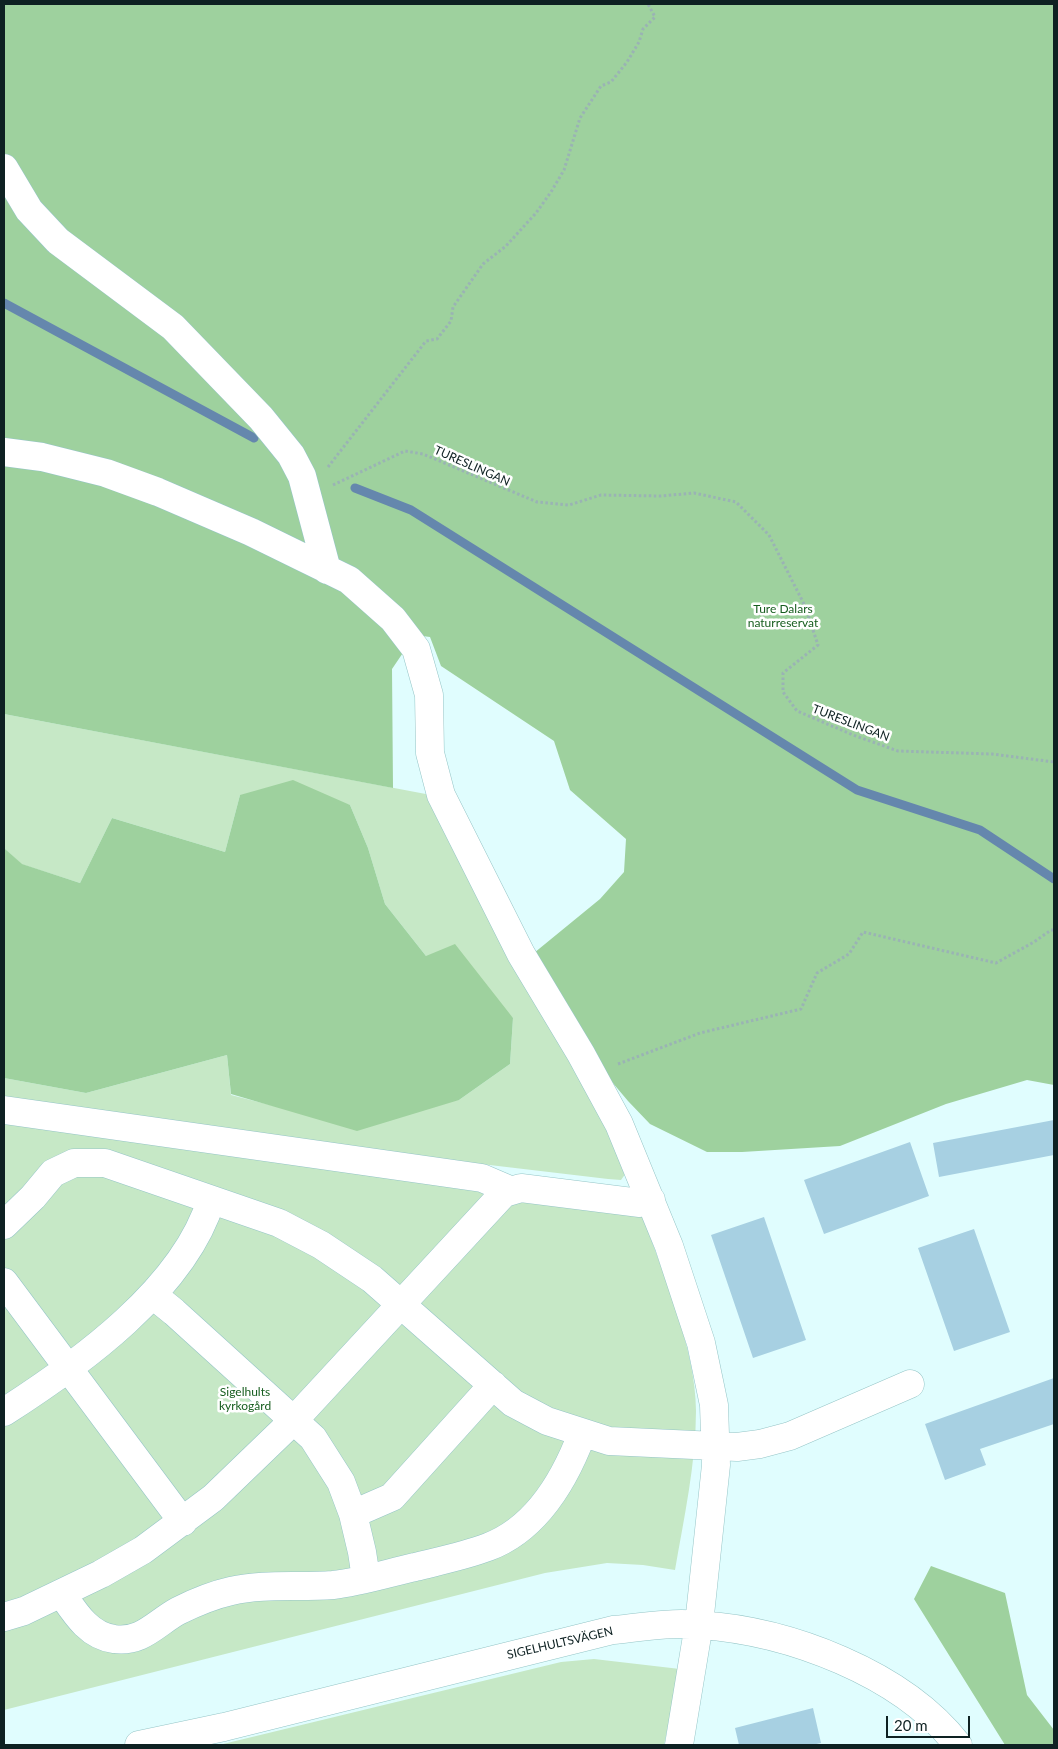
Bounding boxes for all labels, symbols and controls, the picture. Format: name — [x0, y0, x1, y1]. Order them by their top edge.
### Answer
street label: TURESLINGAN — [432, 443, 512, 489]
park label: Ture Dalars naturreservat — [748, 602, 818, 630]
street label: TURESLINGAN — [810, 702, 892, 744]
park label: Sigelhults kyrkogård — [219, 1385, 271, 1413]
street label: SIGELHULTSVÄGEN — [506, 1624, 614, 1662]
scale bar — [888, 1706, 972, 1738]
text: 20 m — [894, 1716, 928, 1734]

